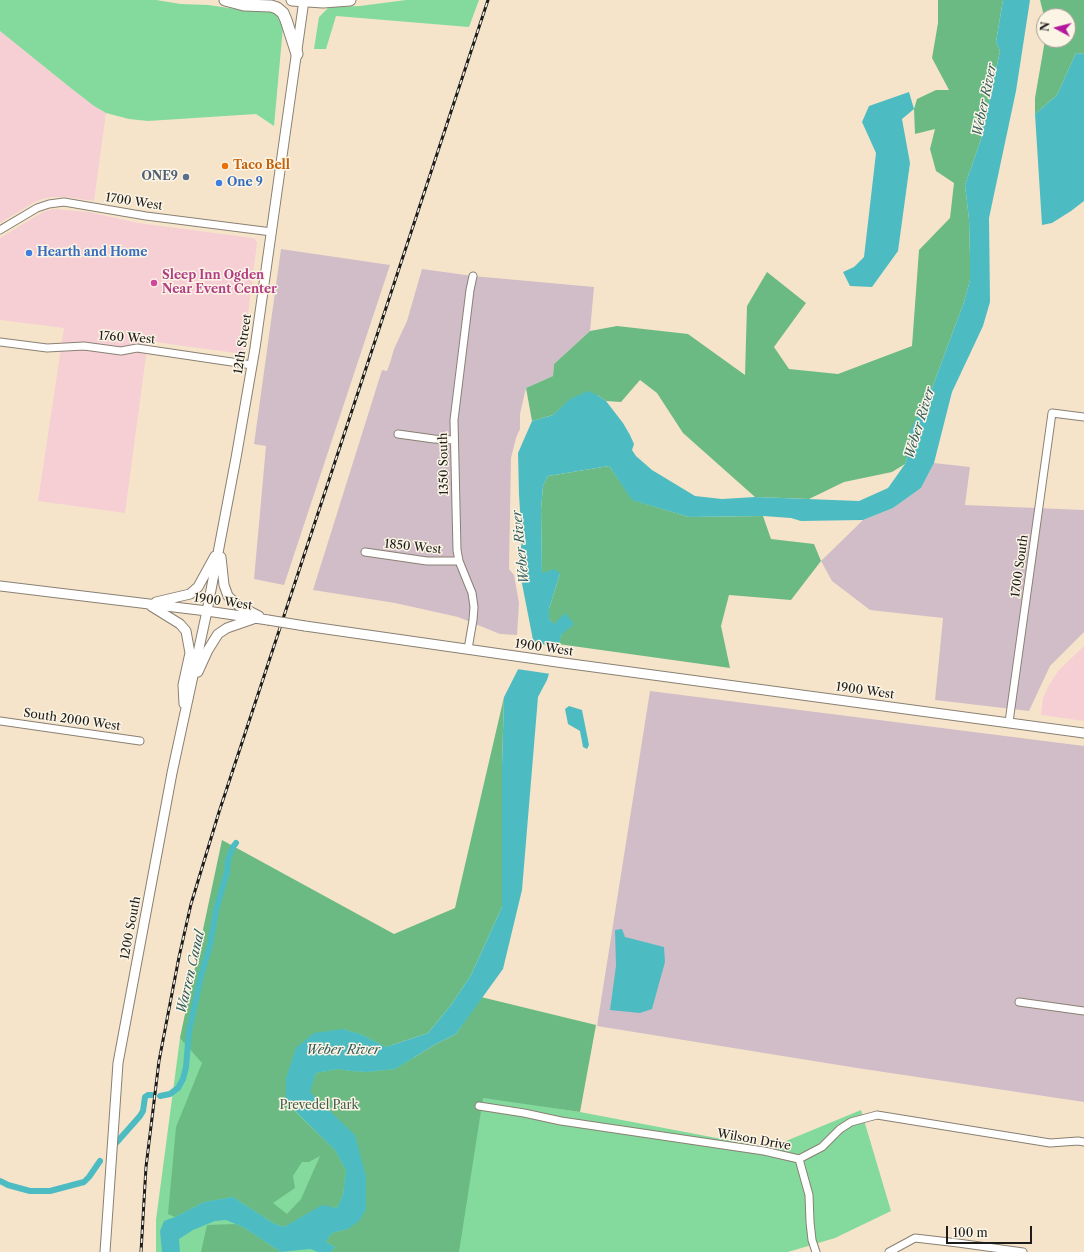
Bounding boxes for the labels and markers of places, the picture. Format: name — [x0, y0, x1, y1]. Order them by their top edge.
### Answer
place label: Taco Bell — [233, 159, 290, 173]
marker: Taco Bell — [220, 161, 230, 171]
place label: ONE9 — [142, 170, 178, 184]
marker: ONE9 — [181, 172, 191, 182]
place label: One 9 — [227, 176, 263, 190]
marker: One 9 — [214, 178, 224, 188]
place label: Hearth and Home — [37, 246, 147, 260]
marker: Hearth and Home — [24, 248, 34, 258]
place label: Sleep Inn Ogden Near Event Center — [162, 269, 277, 297]
marker: Sleep Inn Ogden Near Event Center — [149, 278, 159, 288]

